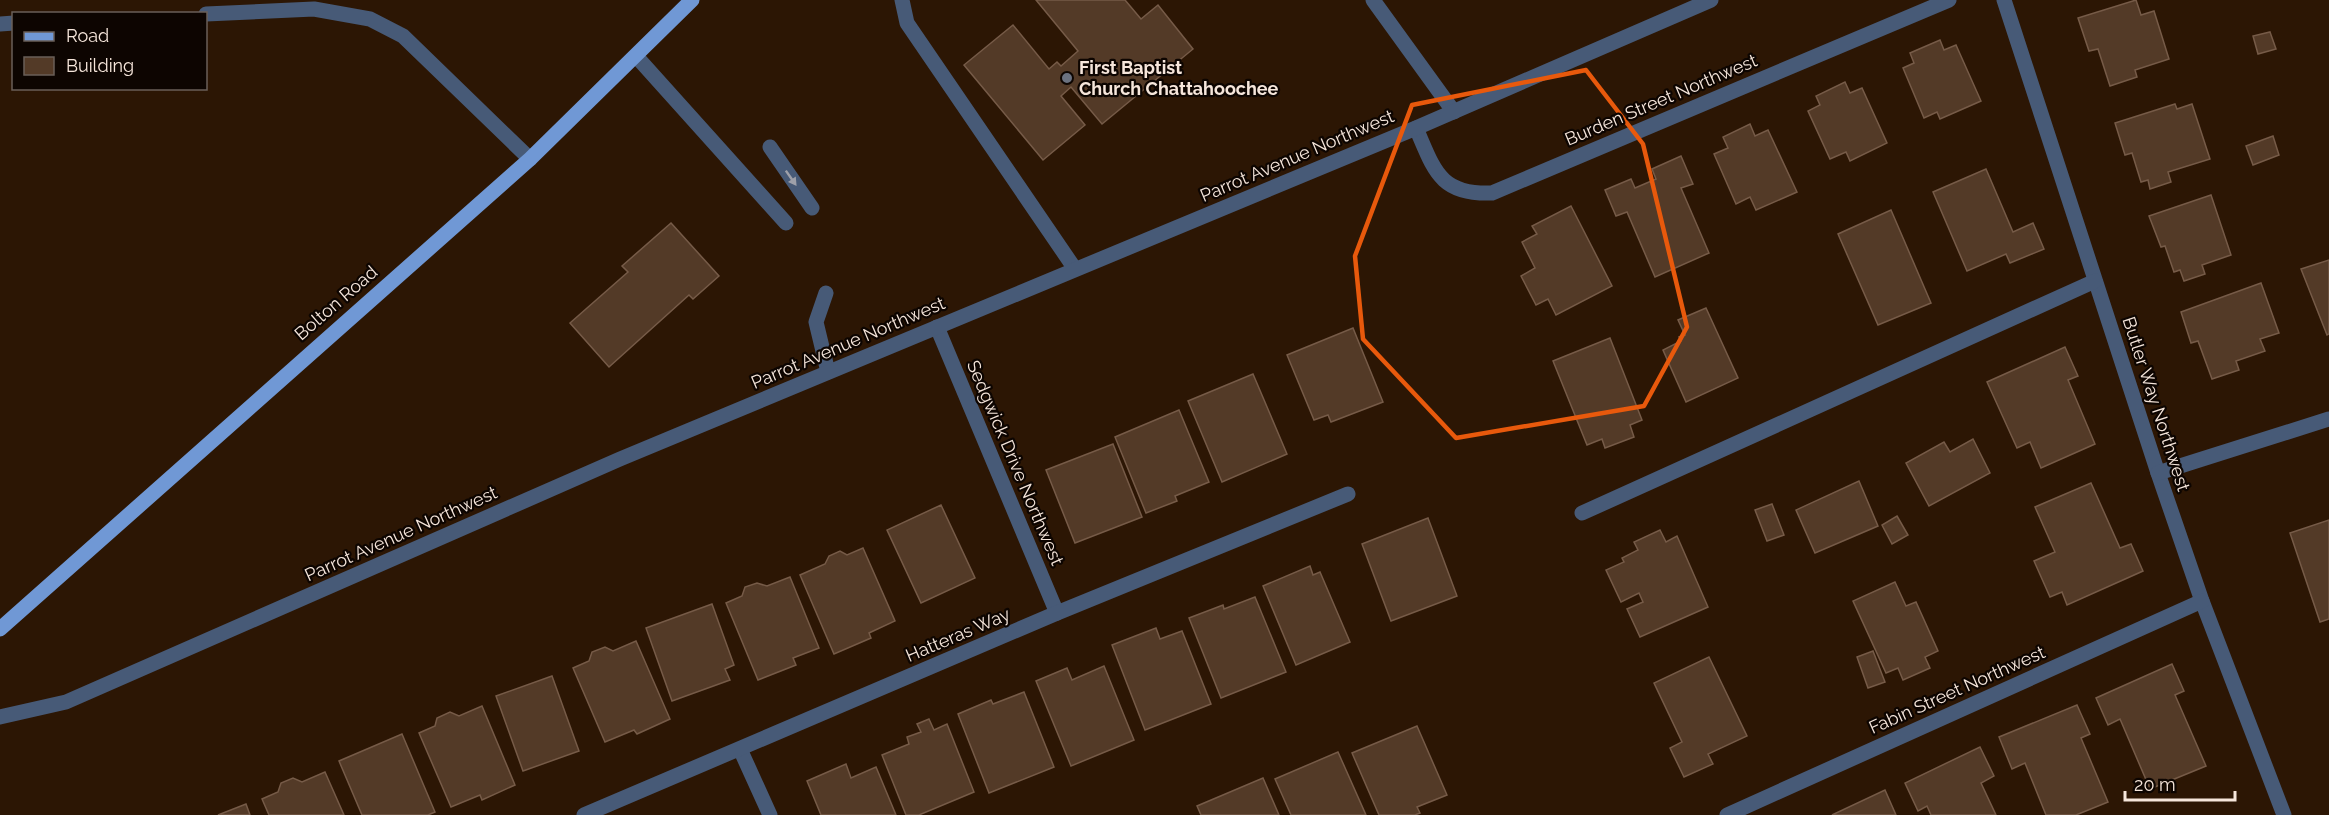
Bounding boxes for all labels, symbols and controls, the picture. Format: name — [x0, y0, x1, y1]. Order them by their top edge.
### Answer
legend — [12, 12, 207, 90]
text: Road — [66, 25, 109, 46]
street label: Burden Street Northwest — [1562, 49, 1760, 150]
text: Building — [66, 55, 134, 76]
place label: First Baptist Church Chattahoochee — [1079, 57, 1279, 99]
marker: First Baptist Church Chattahoochee — [1060, 71, 1074, 85]
street label: Parrot Avenue Northwest — [1197, 105, 1397, 206]
one-way arrow — [785, 169, 797, 185]
street label: Bolton Road — [290, 261, 381, 344]
street label: Parrot Avenue Northwest — [748, 292, 948, 393]
street label: Butler Way Northwest — [2118, 314, 2195, 494]
street label: Sedgwick Drive Northwest — [963, 357, 1068, 568]
street label: Parrot Avenue Northwest — [301, 482, 500, 585]
street label: Hatteras Way — [902, 603, 1013, 666]
street label: Fabin Street Northwest — [1865, 641, 2048, 738]
scale bar — [2125, 764, 2234, 802]
text: 20 m — [2134, 774, 2176, 795]

